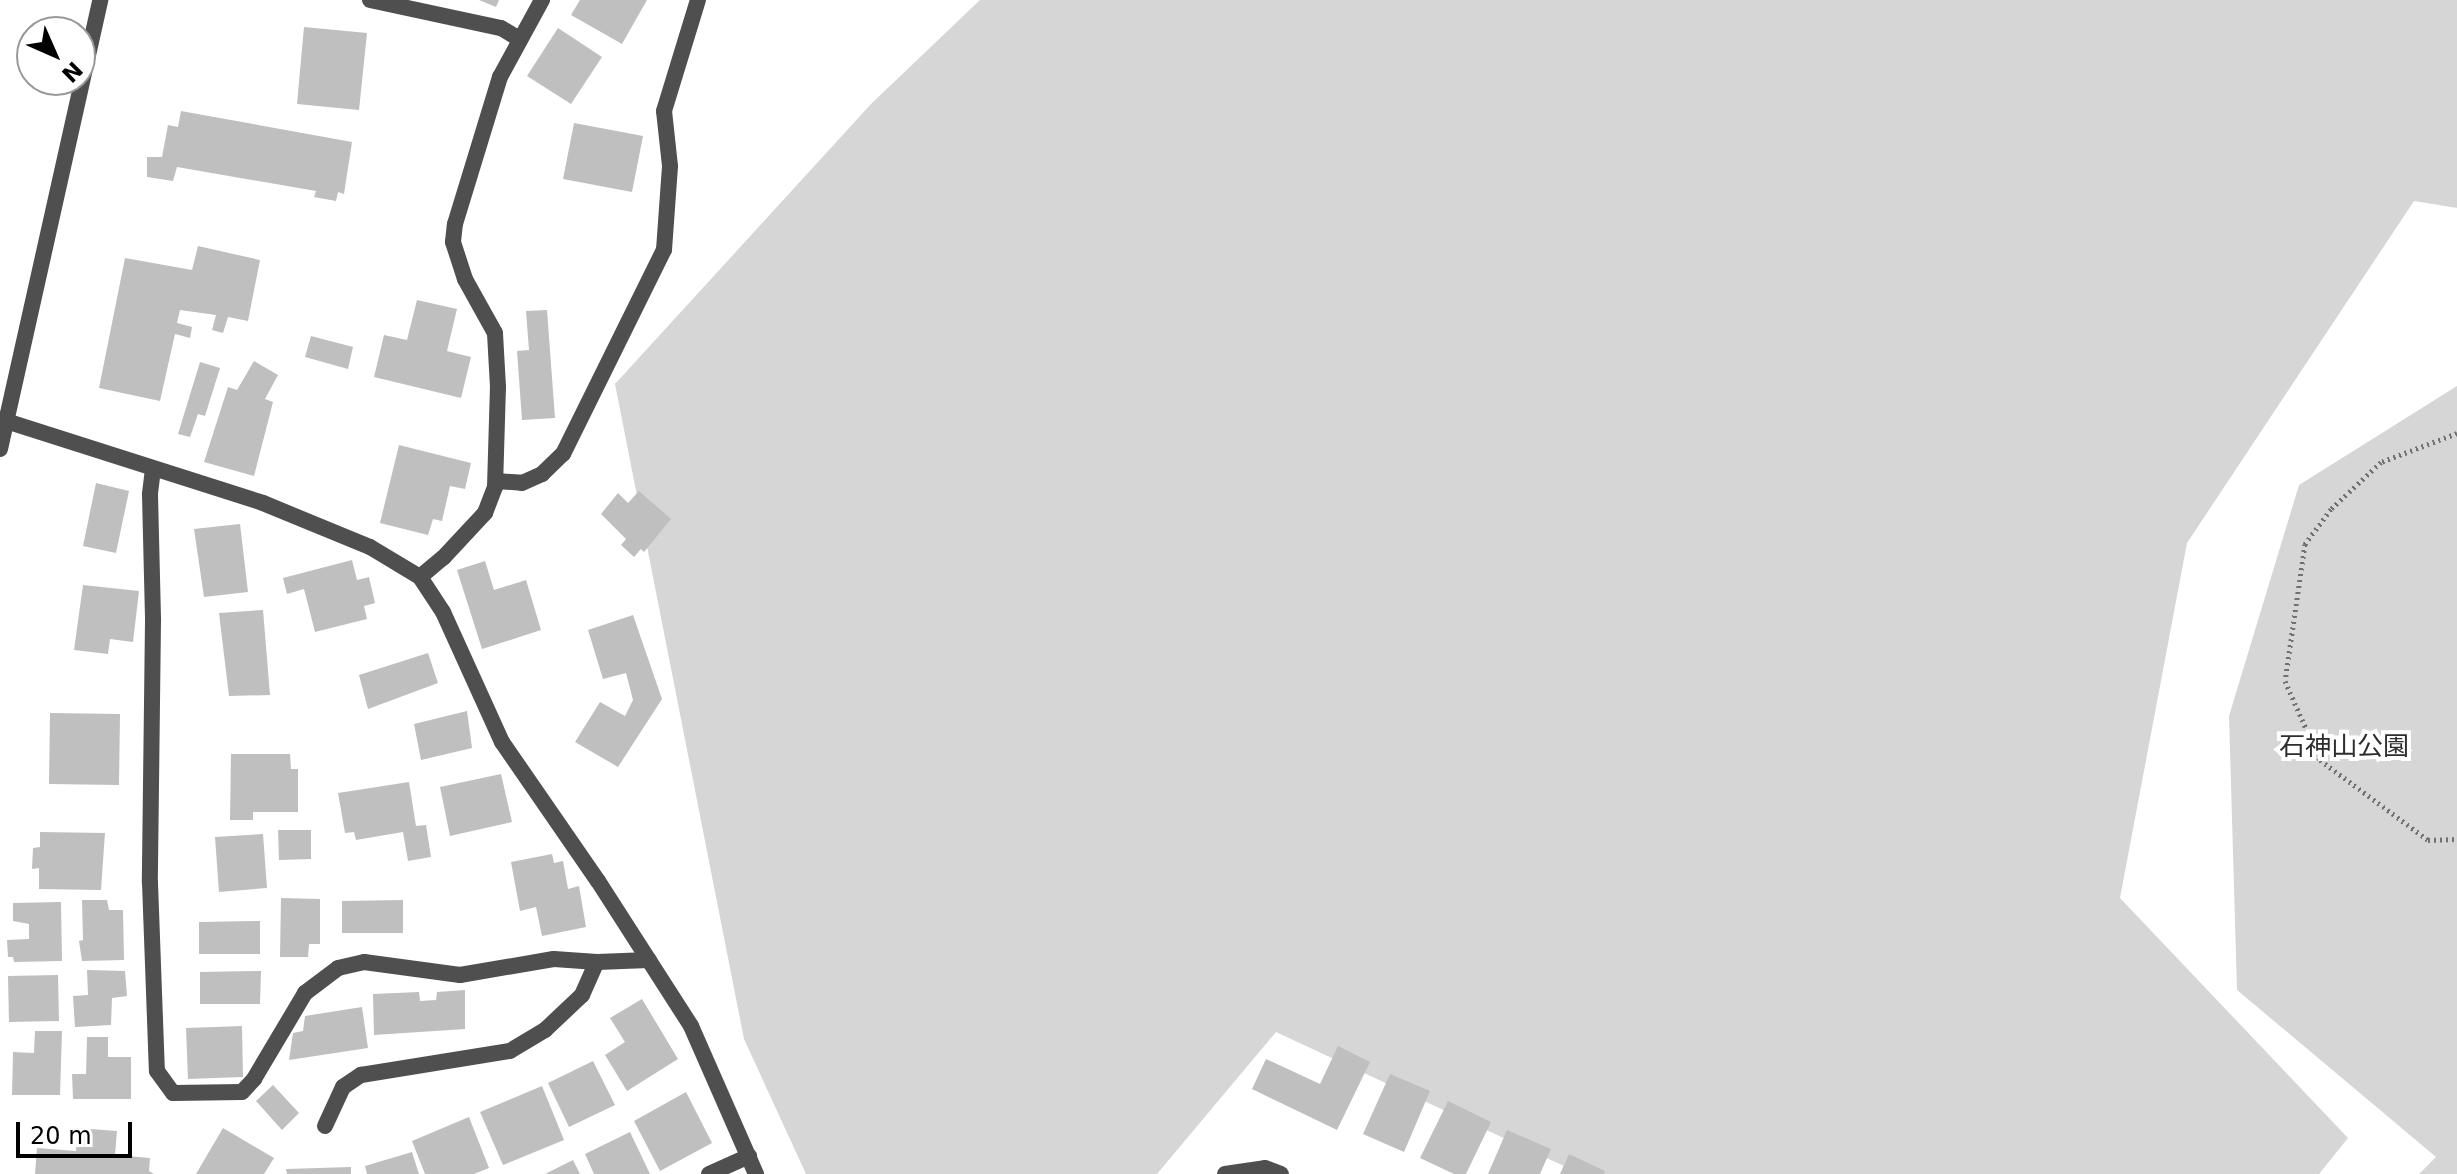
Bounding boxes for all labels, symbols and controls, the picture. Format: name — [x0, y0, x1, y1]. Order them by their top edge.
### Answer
north arrow — [16, 16, 96, 96]
text: N — [57, 57, 87, 87]
park label: 石神山公園 — [2279, 731, 2409, 763]
scale bar — [20, 1106, 136, 1156]
text: 20 m — [30, 1122, 92, 1150]

